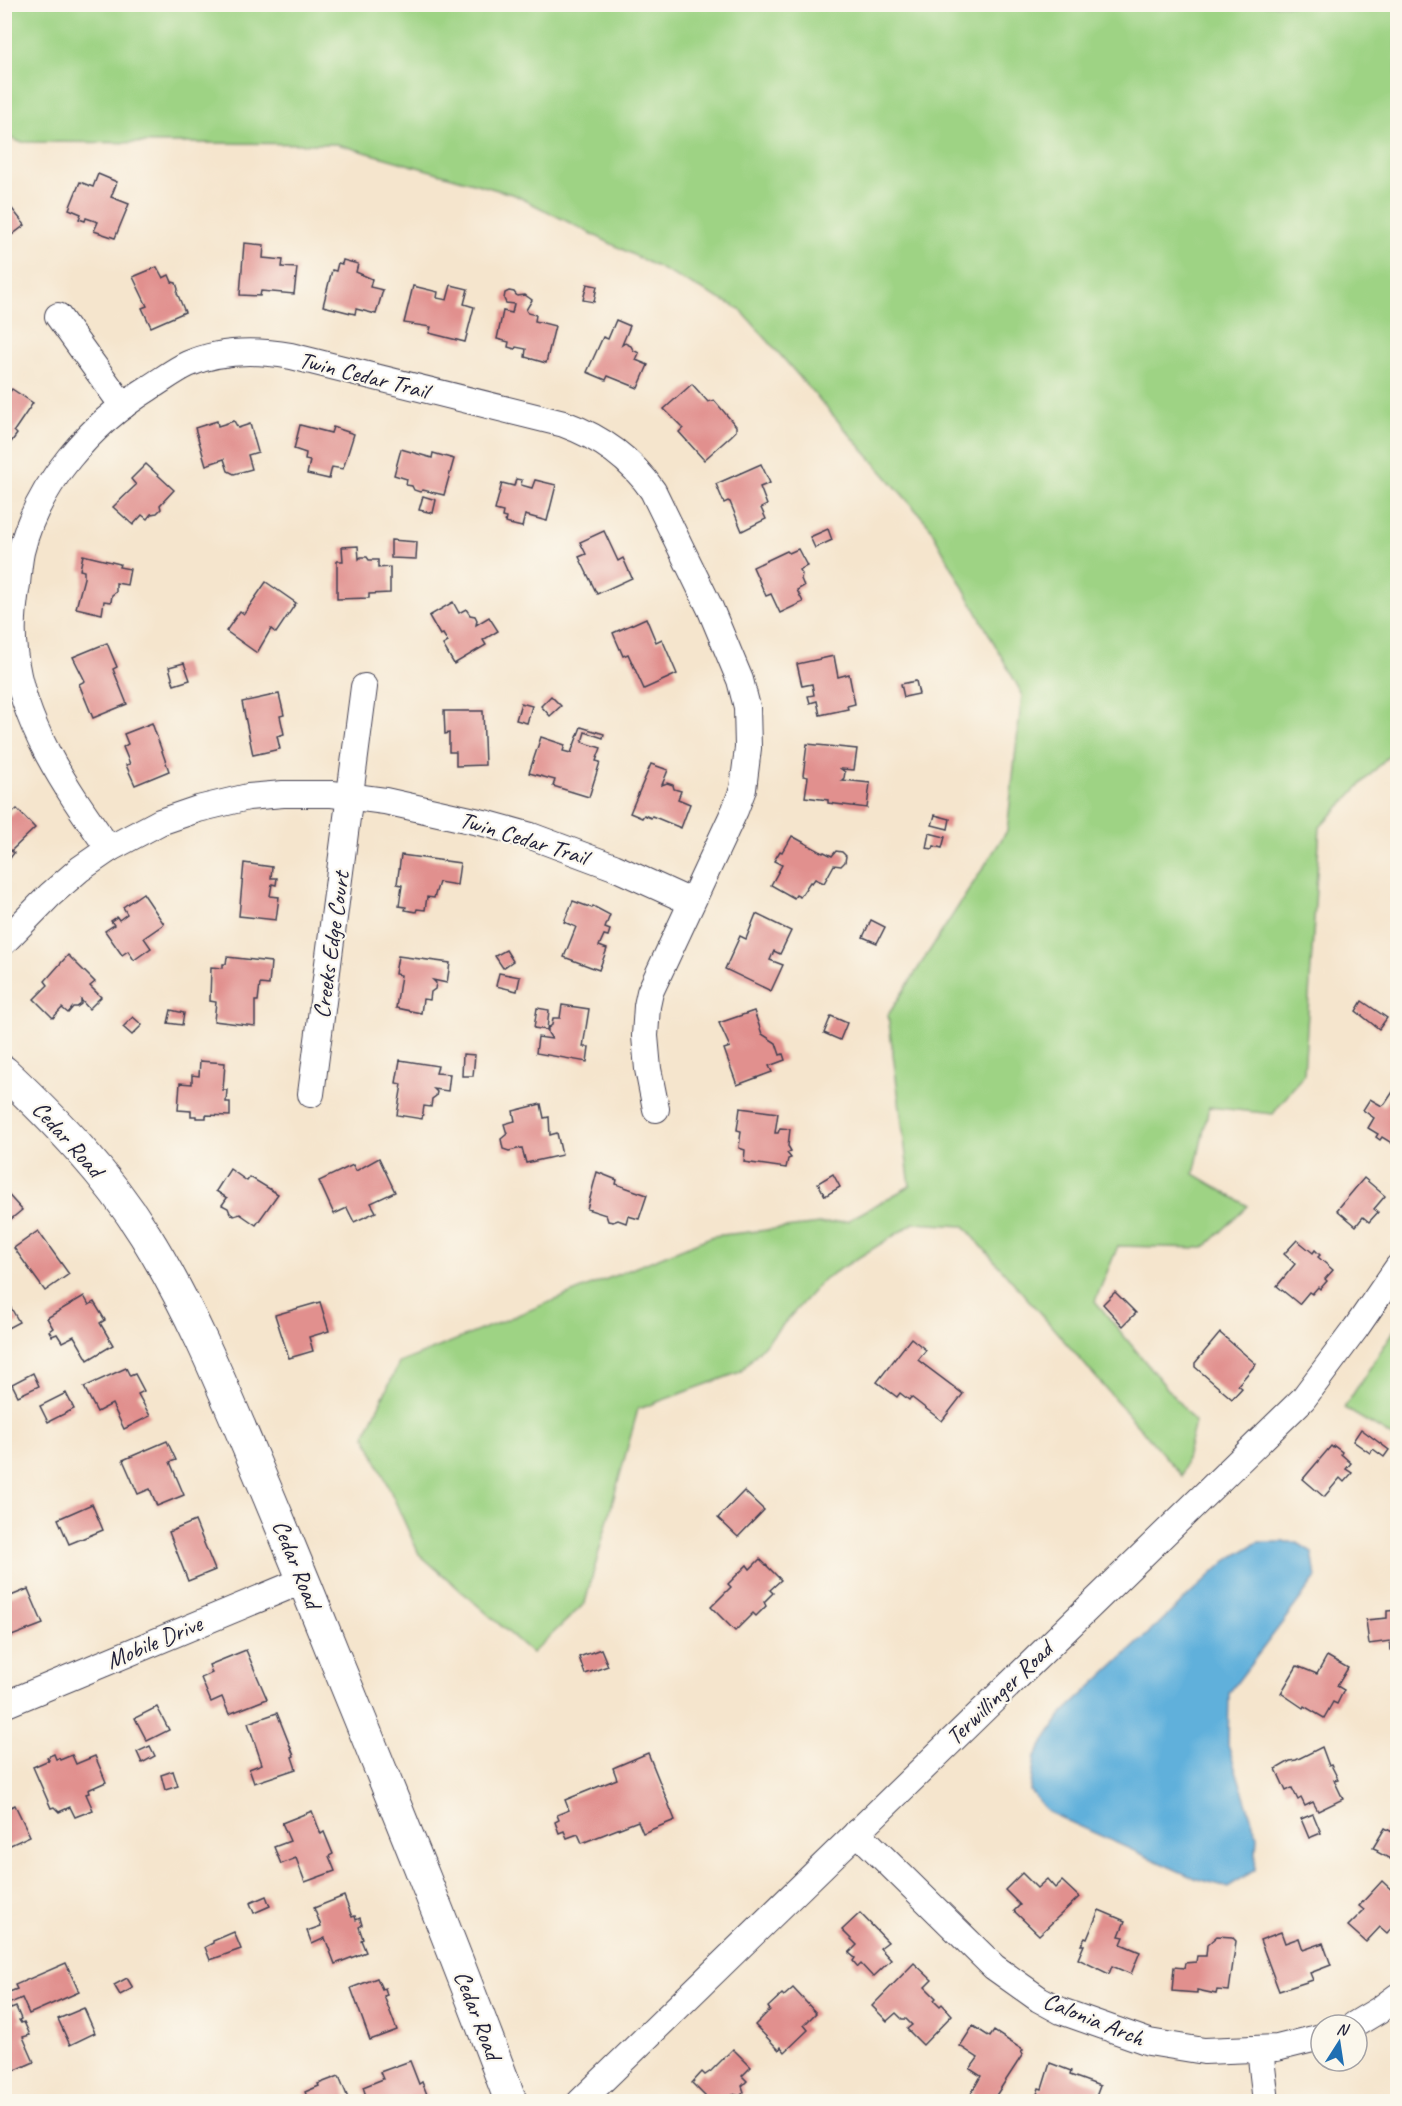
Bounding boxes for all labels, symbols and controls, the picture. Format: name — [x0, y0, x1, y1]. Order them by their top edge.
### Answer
street label: Twin Cedar Trail — [296, 344, 436, 407]
street label: Twin Cedar Trail — [456, 804, 595, 873]
street label: Creeks Edge Court — [306, 868, 356, 1020]
street label: Cedar Road — [26, 1094, 113, 1186]
street label: Cedar Road — [266, 1515, 330, 1616]
street label: Mobile Drive — [102, 1608, 209, 1676]
street label: Terwillinger Road — [939, 1632, 1061, 1751]
street label: Cedar Road — [447, 1966, 510, 2067]
street label: Calonia Arch — [1039, 1985, 1150, 2053]
north arrow — [1309, 2013, 1369, 2073]
text: N — [1335, 2018, 1352, 2041]

